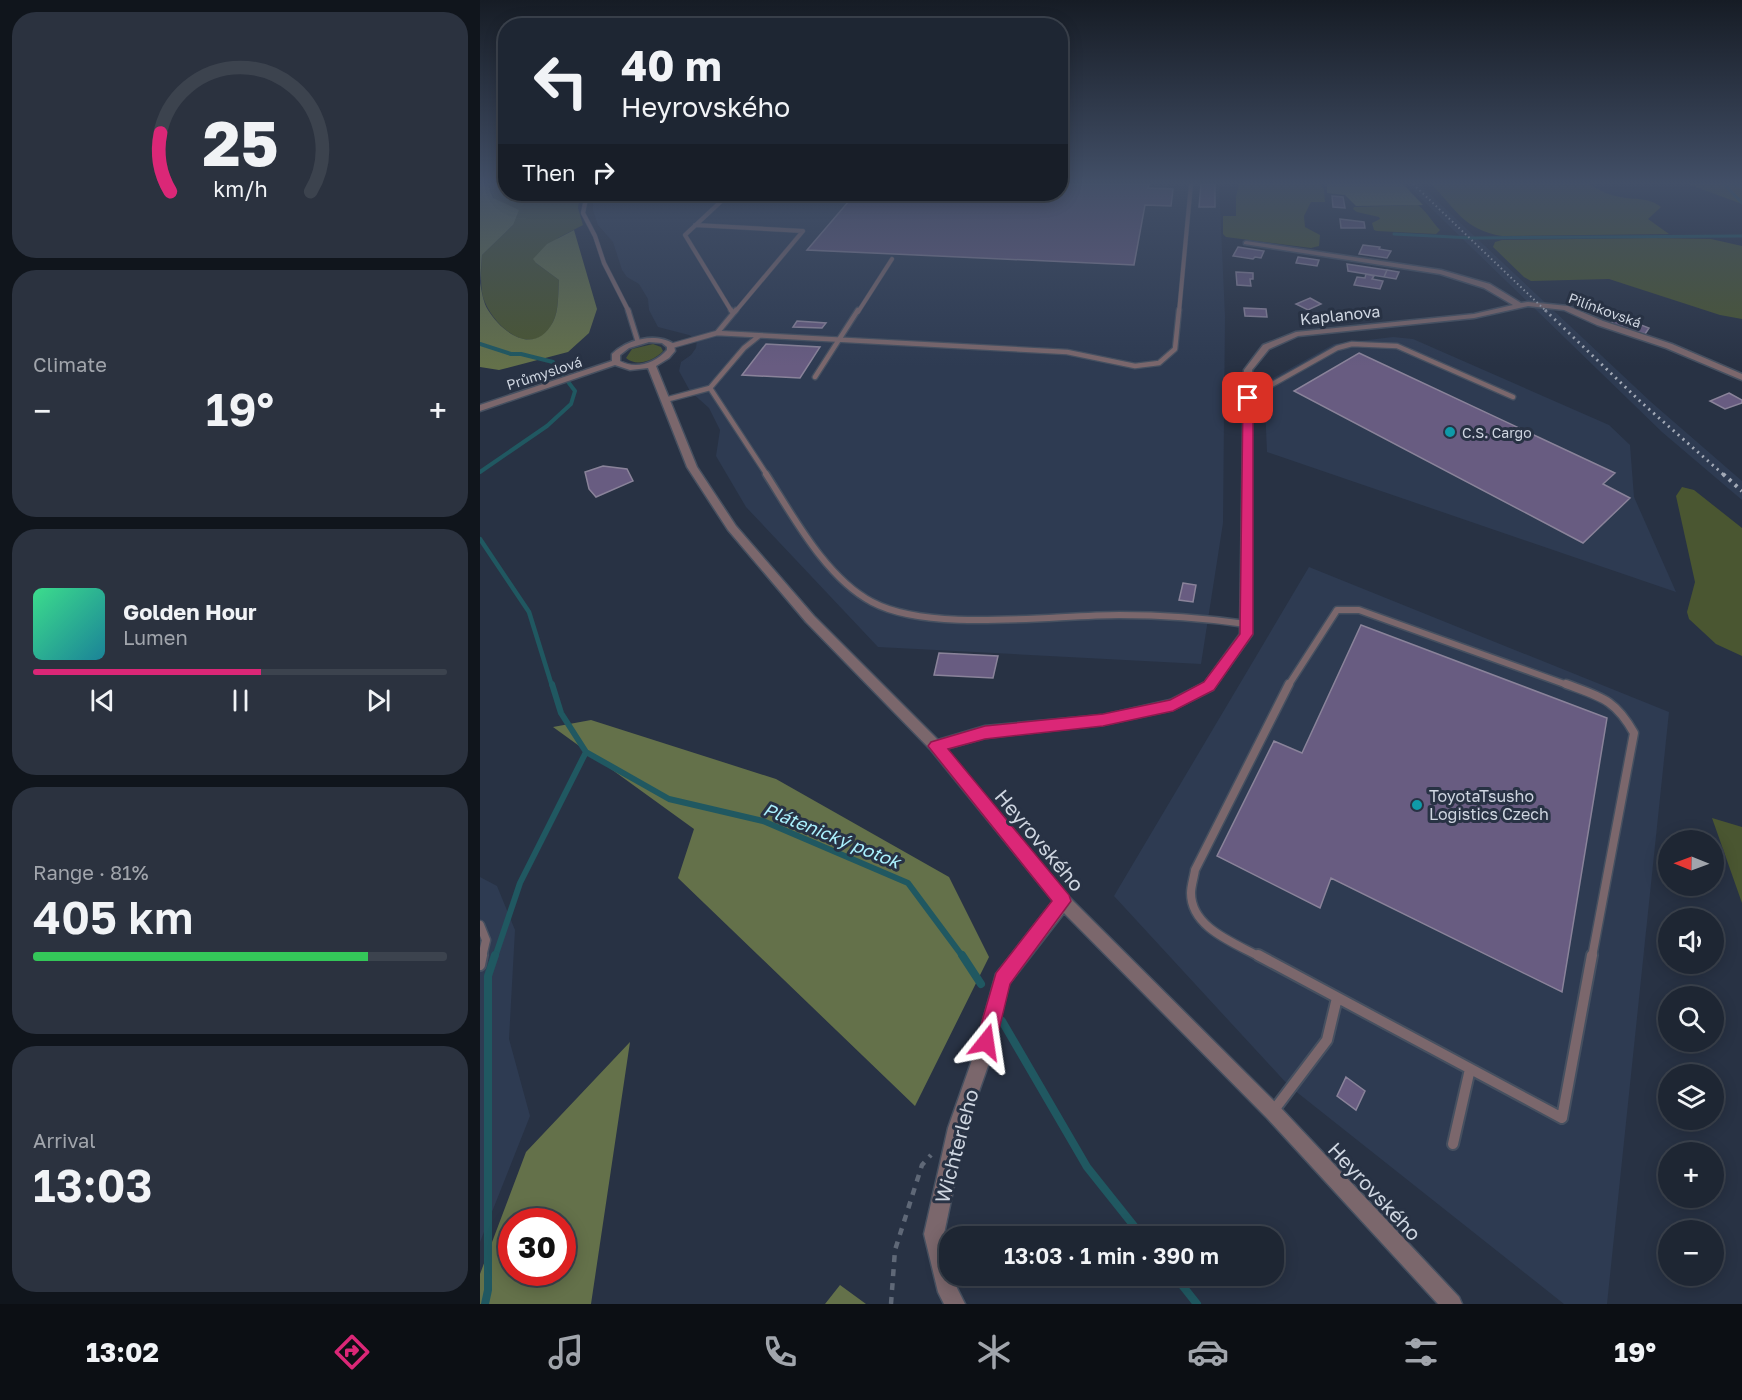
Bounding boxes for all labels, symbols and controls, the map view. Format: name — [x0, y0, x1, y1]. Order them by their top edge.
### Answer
text: 40 m — [621, 40, 722, 90]
icon: left — [522, 42, 600, 120]
text: Heyrovského — [621, 91, 790, 123]
text: 25 — [202, 105, 278, 180]
icon: right — [587, 156, 620, 189]
text: Then — [522, 159, 575, 186]
text: km/h — [213, 177, 267, 203]
street label: Pilínkovská — [1566, 289, 1644, 331]
street label: Kaplanova — [1299, 301, 1381, 329]
text: Climate — [33, 352, 107, 376]
street label: Průmyslová — [504, 353, 584, 393]
pin — [1222, 372, 1273, 423]
icon: arrive — [1231, 381, 1264, 414]
text: 19° — [206, 382, 274, 436]
text: − — [33, 391, 51, 430]
text: + — [429, 391, 447, 430]
place label: C.S. Cargo — [1462, 424, 1532, 441]
marker: C.S. Cargo — [1443, 425, 1457, 439]
text: Golden Hour — [123, 598, 257, 625]
text: Lumen — [123, 625, 188, 649]
icon: previous — [86, 684, 119, 717]
icon: pause — [224, 684, 257, 717]
icon: next — [362, 684, 395, 717]
street label: Heyrovského — [991, 784, 1089, 896]
place label: ToyotaTsusho Logistics Czech — [1429, 786, 1549, 824]
water label: Plátenický potok — [760, 797, 905, 873]
marker: ToyotaTsusho Logistics Czech — [1410, 798, 1424, 812]
north arrow — [1658, 830, 1724, 896]
map controls — [1658, 830, 1724, 1286]
text: Range · 81% — [33, 860, 149, 884]
text: 405 km — [33, 890, 193, 944]
button: sound — [1658, 908, 1724, 974]
button: search — [1658, 986, 1724, 1052]
position arrow — [954, 1010, 1018, 1074]
button: layers — [1658, 1064, 1724, 1130]
street label: Wichterleho — [929, 1086, 983, 1206]
text: Arrival — [33, 1128, 96, 1152]
street label: Heyrovského — [1323, 1137, 1427, 1245]
button: + — [1658, 1142, 1724, 1208]
text: 13:03 — [33, 1158, 153, 1212]
speed limit sign: 30 — [498, 1208, 576, 1286]
button: − — [1658, 1220, 1724, 1286]
text: 13:03 · 1 min · 390 m — [1004, 1242, 1219, 1269]
icon: directions — [331, 1331, 373, 1373]
icon: music — [545, 1331, 587, 1373]
icon: phone — [759, 1331, 801, 1373]
icon: climate — [973, 1331, 1015, 1373]
icon: car — [1187, 1331, 1229, 1373]
icon: filters — [1400, 1331, 1442, 1373]
text: 13:02 — [86, 1336, 159, 1368]
text: 19° — [1614, 1336, 1656, 1368]

